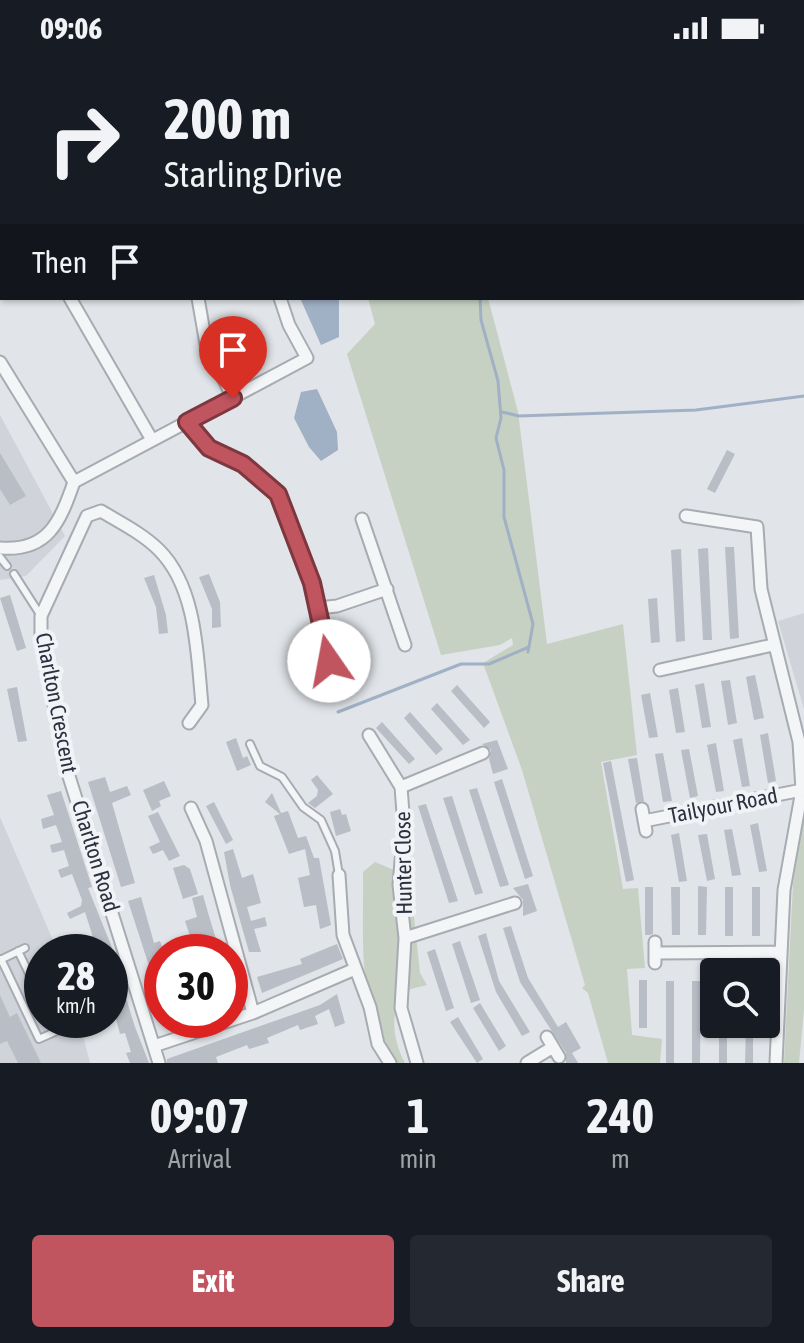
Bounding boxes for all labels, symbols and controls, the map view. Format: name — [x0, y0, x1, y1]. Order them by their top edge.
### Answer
text: 09:06 — [40, 11, 102, 45]
text: 200 m — [164, 87, 291, 151]
icon: right — [32, 88, 136, 192]
text: Starling Drive — [164, 153, 342, 195]
icon: arrive — [103, 240, 147, 284]
text: Then — [32, 245, 87, 279]
pin — [199, 316, 267, 398]
icon: arrive — [211, 328, 255, 372]
position arrow — [287, 619, 371, 703]
street label: Charlton Crescent — [31, 631, 83, 775]
street label: Tailyour Road — [666, 782, 780, 828]
street label: Charlton Road — [67, 797, 125, 915]
street label: Hunter Close — [389, 811, 417, 915]
speed limit sign: 30 — [144, 934, 248, 1038]
text: 28 — [57, 953, 95, 998]
map controls — [700, 958, 780, 1038]
button: search — [700, 958, 780, 1038]
text: km/h — [56, 994, 96, 1017]
text: 09:07 — [150, 1088, 250, 1143]
text: 1 — [407, 1088, 429, 1143]
text: 240 — [587, 1088, 654, 1143]
text: Arrival — [168, 1144, 231, 1174]
text: min — [399, 1144, 437, 1174]
text: m — [611, 1144, 630, 1174]
button: Exit — [32, 1235, 394, 1327]
button: Share — [410, 1235, 772, 1327]

